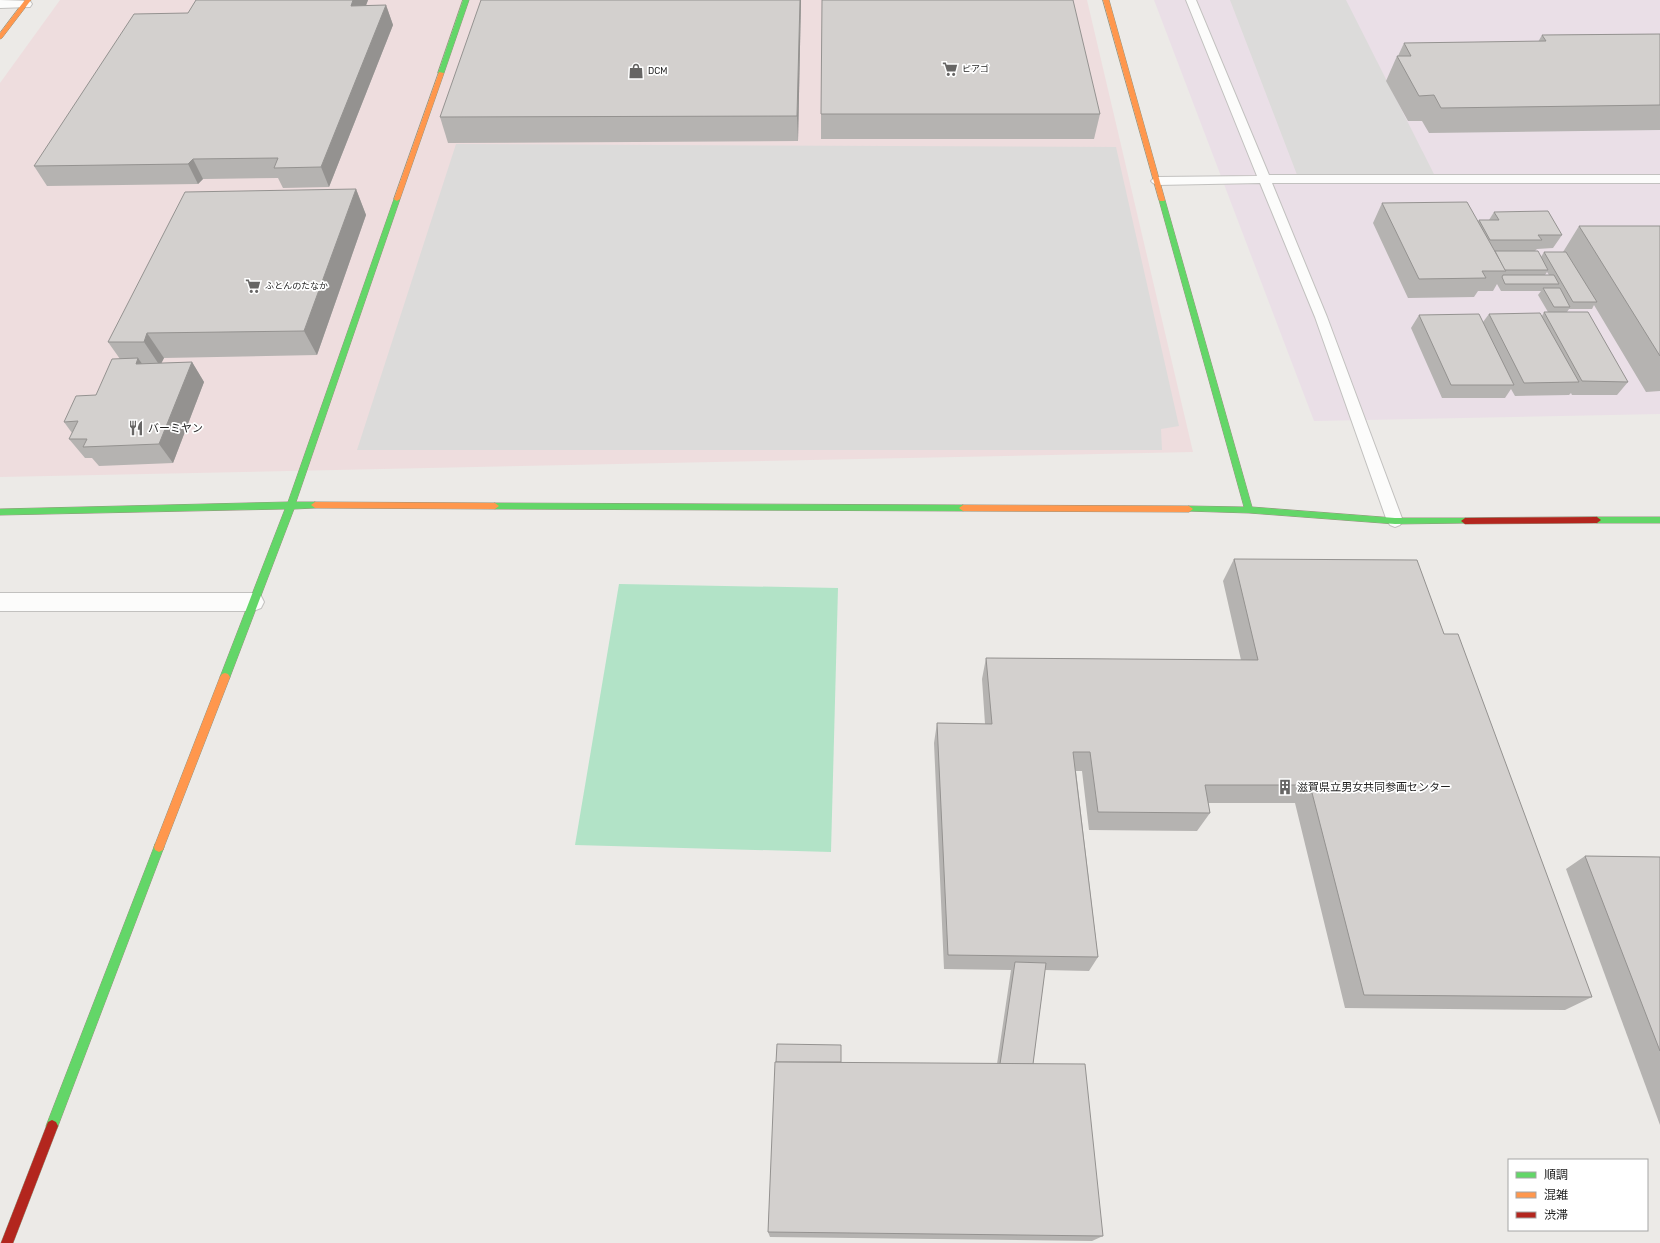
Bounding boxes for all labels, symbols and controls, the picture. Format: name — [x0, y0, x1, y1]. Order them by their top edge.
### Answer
supermarket icon: ピアゴ — [941, 60, 959, 78]
shop icon: DCM — [627, 62, 645, 80]
place label: ピアゴ — [962, 64, 989, 74]
place label: DCM — [648, 66, 667, 76]
supermarket icon: ふとんのたなか — [244, 277, 262, 295]
place label: ふとんのたなか — [265, 281, 328, 291]
restaurant icon: バーミヤン — [127, 419, 145, 437]
place label: バーミヤン — [148, 422, 203, 435]
building icon: 滋賀県立男女共同参画センター — [1276, 778, 1294, 796]
place label: 滋賀県立男女共同参画センター — [1297, 781, 1451, 794]
legend — [1508, 1159, 1648, 1231]
text: 順調 — [1544, 1168, 1568, 1182]
text: 混雑 — [1544, 1188, 1568, 1202]
text: 渋滞 — [1544, 1208, 1568, 1222]

